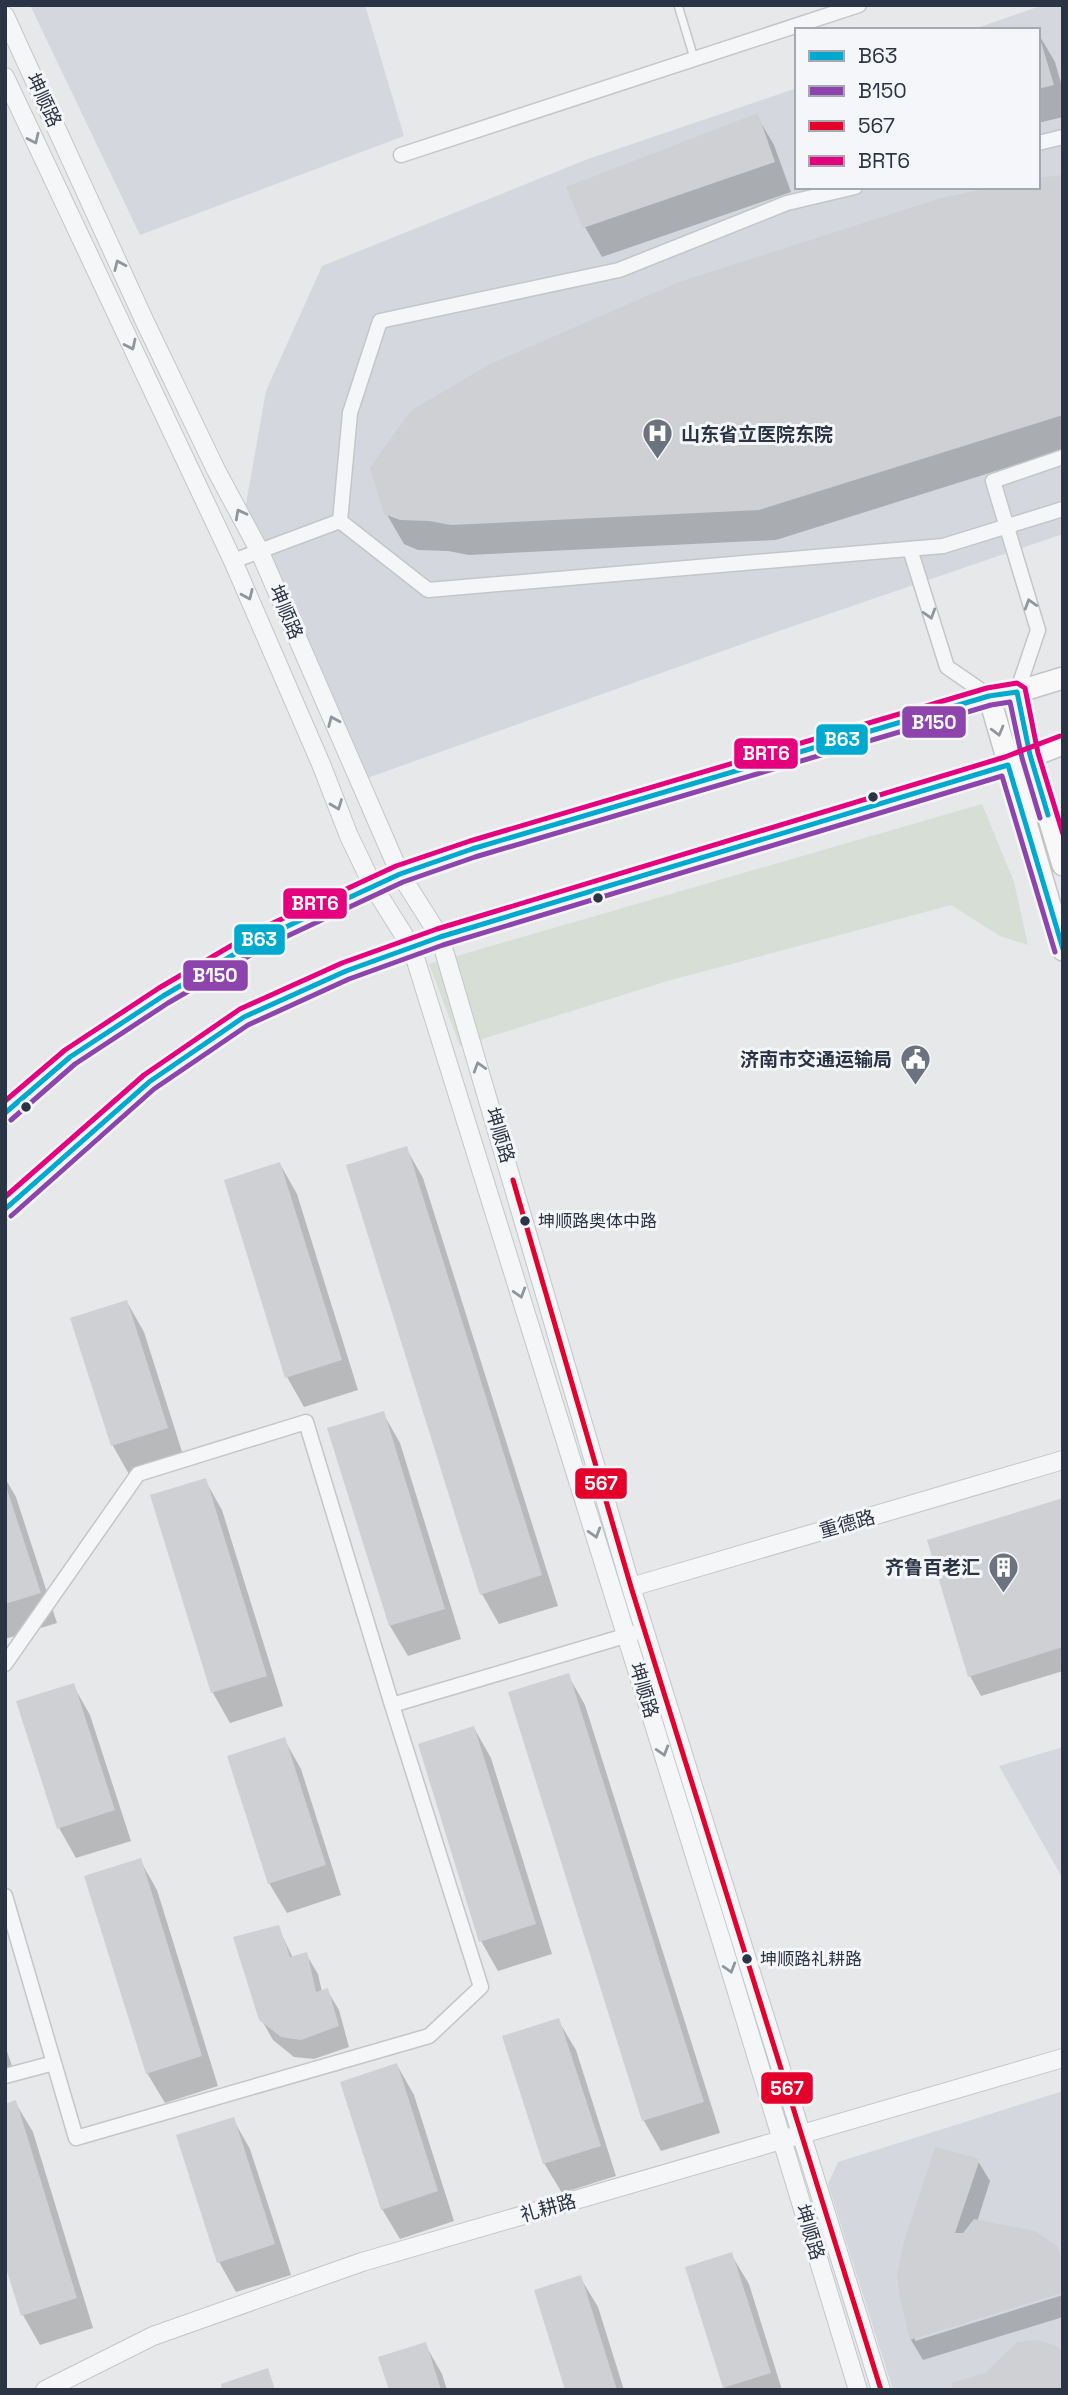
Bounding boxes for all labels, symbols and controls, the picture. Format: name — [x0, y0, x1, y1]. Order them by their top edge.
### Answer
legend — [795, 28, 1040, 189]
text: B63 — [858, 42, 897, 69]
street label: 坤顺路 — [21, 69, 67, 131]
text: B150 — [858, 77, 907, 104]
text: 567 — [858, 112, 895, 139]
one-way arrow — [26, 132, 40, 144]
text: BRT6 — [858, 147, 910, 174]
one-way arrow — [113, 260, 127, 272]
one-way arrow — [122, 338, 136, 350]
hospital icon: 山东省立医院东院 — [641, 417, 675, 461]
place label: 山东省立医院东院 — [681, 422, 833, 447]
one-way arrow — [235, 509, 248, 521]
street label: 坤顺路 — [263, 581, 309, 643]
one-way arrow — [240, 588, 254, 600]
one-way arrow — [1023, 598, 1038, 610]
one-way arrow — [922, 607, 936, 619]
line badge: B150 — [901, 705, 967, 739]
text: B150 — [912, 710, 956, 735]
one-way arrow — [327, 716, 341, 728]
line badge: B63 — [815, 723, 869, 756]
one-way arrow — [990, 724, 1005, 736]
text: B63 — [824, 727, 860, 752]
line badge: BRT6 — [733, 737, 799, 770]
text: BRT6 — [742, 741, 790, 766]
unlabelled marker — [866, 790, 880, 804]
one-way arrow — [328, 798, 342, 810]
line badge: BRT6 — [282, 887, 348, 920]
text: BRT6 — [291, 891, 339, 916]
unlabelled marker — [591, 891, 605, 905]
line badge: B63 — [233, 923, 286, 956]
text: B63 — [241, 927, 277, 952]
line badge: B150 — [182, 959, 249, 992]
text: B150 — [193, 963, 237, 988]
public building icon: 济南市交通运输局 — [898, 1042, 932, 1086]
place label: 济南市交通运输局 — [740, 1047, 892, 1072]
one-way arrow — [473, 1062, 488, 1074]
unlabelled marker — [19, 1100, 33, 1114]
street label: 坤顺路 — [480, 1104, 520, 1166]
place label: 坤顺路奥体中路 — [538, 1210, 657, 1232]
marker: 坤顺路奥体中路 — [518, 1214, 532, 1228]
one-way arrow — [512, 1286, 527, 1298]
line badge: 567 — [574, 1467, 628, 1500]
text: 567 — [584, 1471, 618, 1496]
street label: 重德路 — [816, 1504, 878, 1544]
one-way arrow — [587, 1527, 602, 1539]
building icon: 齐鲁百老汇 — [986, 1550, 1020, 1594]
place label: 齐鲁百老汇 — [885, 1555, 980, 1580]
street label: 坤顺路 — [624, 1659, 664, 1721]
one-way arrow — [654, 1744, 669, 1756]
place label: 坤顺路礼耕路 — [760, 1948, 862, 1970]
marker: 坤顺路礼耕路 — [740, 1952, 754, 1966]
one-way arrow — [722, 1961, 736, 1974]
line badge: 567 — [760, 2071, 814, 2105]
text: 567 — [770, 2076, 804, 2101]
street label: 礼耕路 — [517, 2188, 579, 2228]
street label: 坤顺路 — [790, 2201, 830, 2263]

